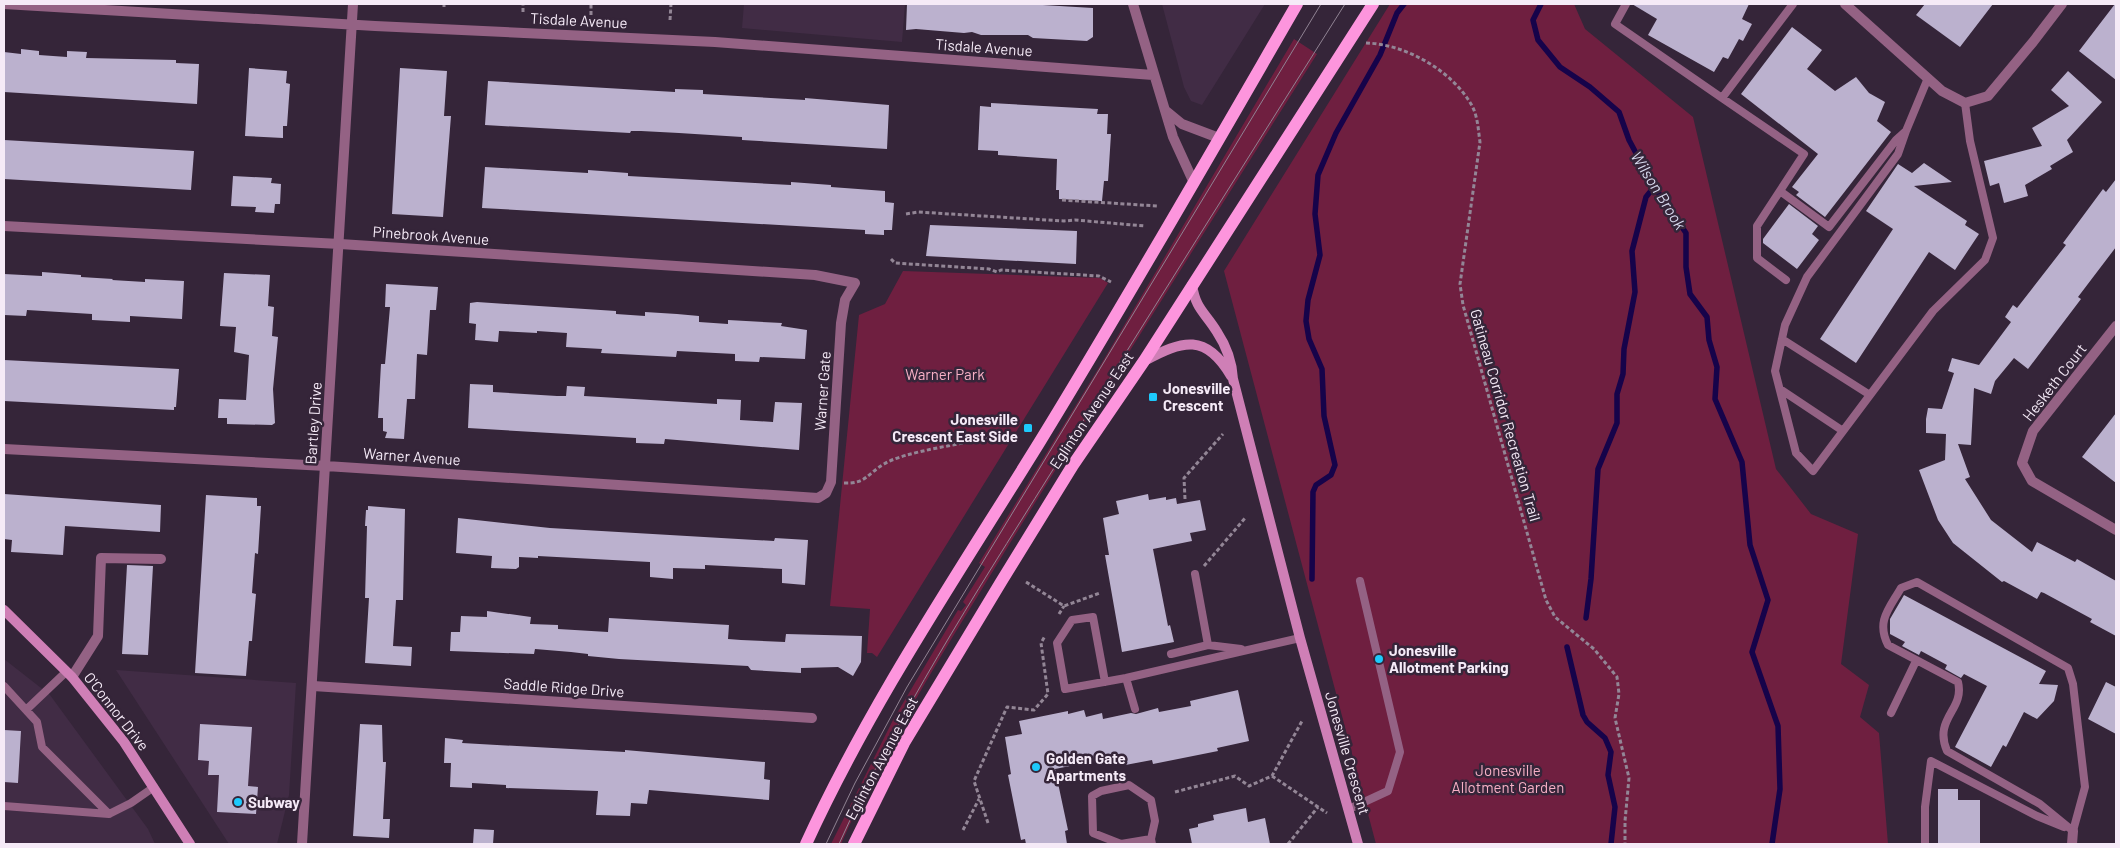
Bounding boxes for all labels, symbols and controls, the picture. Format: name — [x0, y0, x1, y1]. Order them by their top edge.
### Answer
street label: Tisdale Avenue — [530, 8, 628, 32]
street label: Tisdale Avenue — [935, 35, 1033, 59]
water label: Wilson Brook — [1627, 147, 1691, 233]
street label: Pinebrook Avenue — [372, 222, 490, 248]
street label: Gatineau Corridor Recreation Trail — [1467, 307, 1545, 523]
street label: Hesketh Court — [2018, 340, 2090, 424]
street label: Eglinton Avenue East — [1045, 348, 1137, 472]
street label: Warner Gate — [810, 350, 834, 431]
park label: Warner Park — [905, 365, 985, 383]
place label: Jonesville Crescent — [1163, 379, 1230, 414]
street label: Bartley Drive — [301, 381, 325, 465]
marker: Jonesville Crescent — [1147, 391, 1159, 403]
place label: Jonesville Crescent East Side — [892, 410, 1018, 445]
marker: Jonesville Crescent East Side — [1022, 422, 1034, 434]
street label: Warner Avenue — [363, 444, 461, 468]
place label: Jonesville Allotment Parking — [1389, 641, 1509, 676]
marker: Jonesville Allotment Parking — [1373, 653, 1385, 665]
street label: O'Connor Drive — [81, 668, 153, 754]
street label: Saddle Ridge Drive — [503, 674, 625, 700]
street label: Jonesville Crescent — [1322, 689, 1374, 817]
street label: Eglinton Avenue East — [841, 693, 921, 823]
place label: Golden Gate Apartments — [1046, 749, 1127, 784]
marker: Golden Gate Apartments — [1030, 761, 1042, 773]
park label: Jonesville Allotment Garden — [1452, 761, 1564, 796]
place label: Subway — [248, 793, 300, 811]
marker: Subway — [232, 796, 244, 808]

